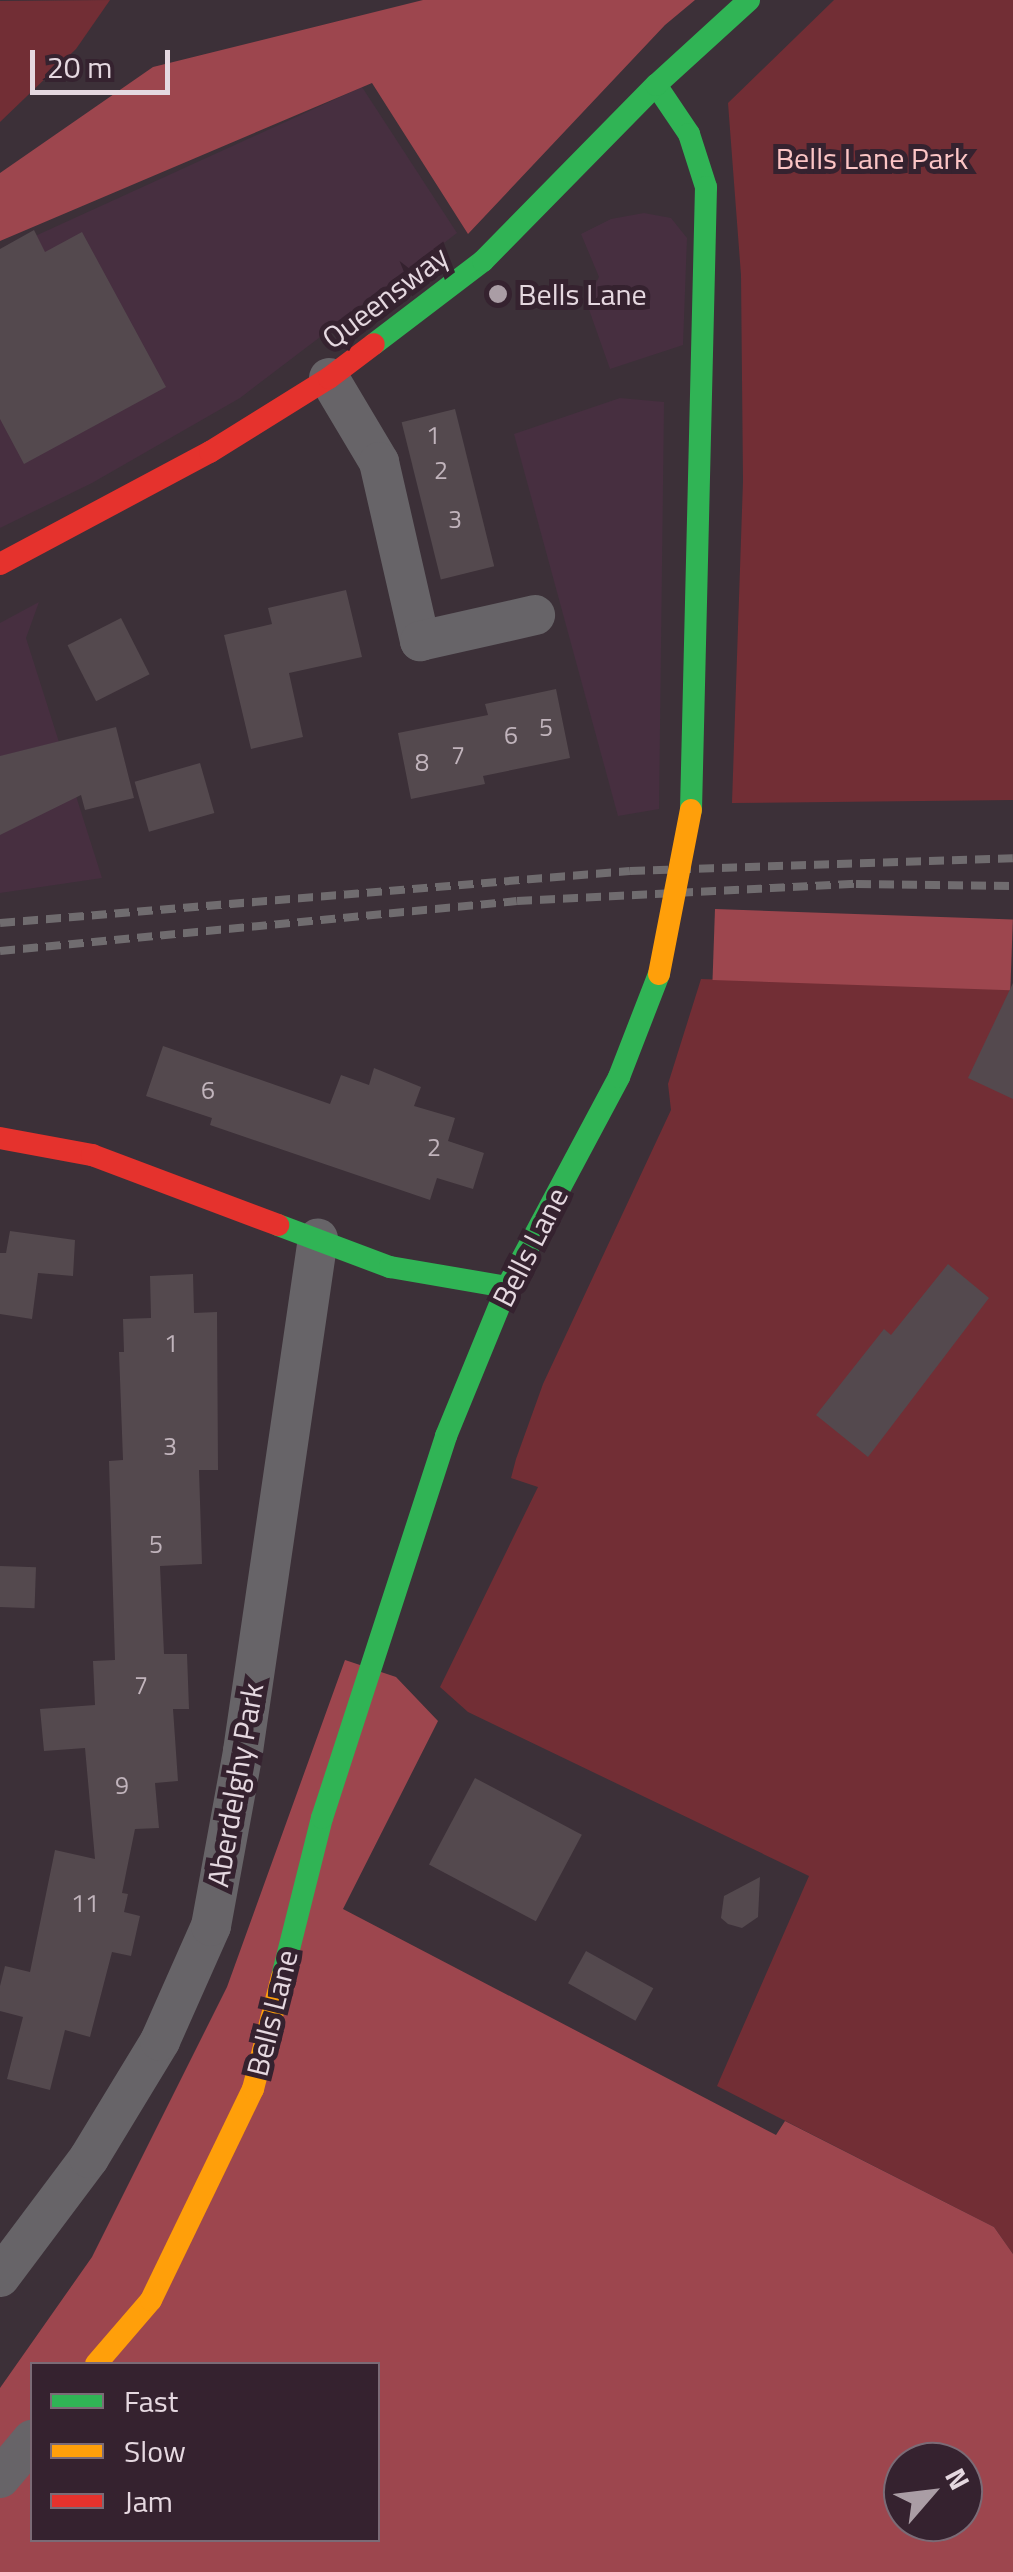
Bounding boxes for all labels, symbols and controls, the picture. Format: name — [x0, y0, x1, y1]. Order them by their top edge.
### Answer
scale bar — [35, 30, 175, 92]
text: 20 m — [47, 44, 112, 90]
park label: Bells Lane Park — [776, 140, 968, 176]
street label: Queensway — [315, 238, 455, 356]
place label: Bells Lane — [518, 276, 647, 312]
marker: Bells Lane — [487, 283, 509, 305]
house number: 1 — [426, 420, 440, 450]
house number: 2 — [434, 455, 448, 485]
house number: 3 — [448, 504, 462, 534]
house number: 5 — [539, 712, 553, 742]
house number: 6 — [504, 720, 518, 750]
house number: 7 — [451, 740, 465, 770]
house number: 8 — [415, 747, 429, 777]
house number: 6 — [201, 1075, 215, 1105]
house number: 2 — [427, 1132, 441, 1162]
street label: Bells Lane — [485, 1181, 575, 1313]
house number: 1 — [164, 1328, 178, 1358]
house number: 3 — [163, 1431, 177, 1461]
house number: 5 — [149, 1529, 163, 1559]
house number: 7 — [134, 1670, 148, 1700]
street label: Aberdelghy Park — [199, 1680, 271, 1890]
house number: 9 — [115, 1770, 129, 1800]
house number: 11 — [71, 1888, 99, 1918]
street label: Bells Lane — [239, 1946, 305, 2080]
legend — [30, 2362, 380, 2542]
text: Fast — [124, 2378, 178, 2424]
text: Slow — [124, 2428, 186, 2474]
north arrow — [883, 2442, 983, 2542]
text: N — [935, 2460, 982, 2497]
text: Jam — [124, 2478, 173, 2524]

